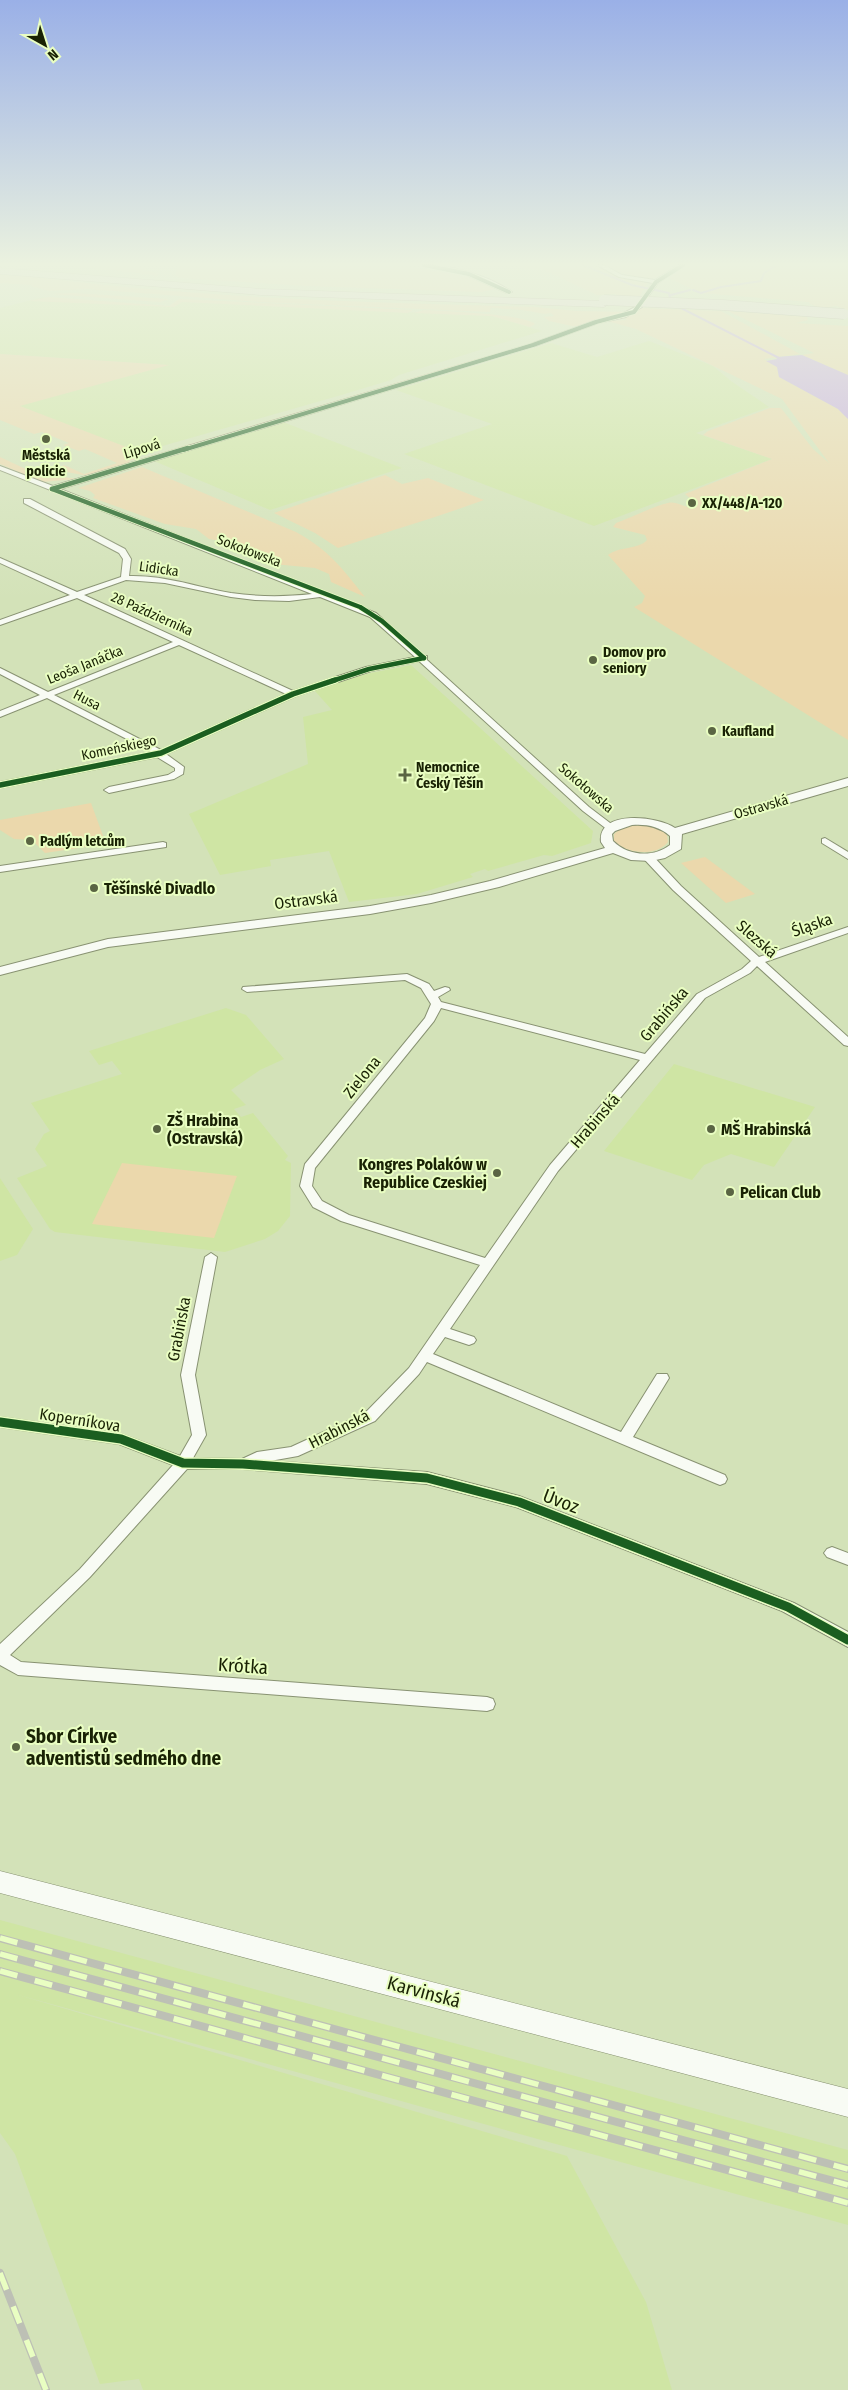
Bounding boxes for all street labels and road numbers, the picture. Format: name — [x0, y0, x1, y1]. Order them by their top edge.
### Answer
street label: Lípová — [122, 435, 162, 463]
street label: Sokołowska — [214, 531, 284, 571]
street label: Lidicka — [138, 558, 180, 580]
street label: 28 Października — [108, 588, 196, 640]
street label: Leoša Janáčka — [45, 642, 126, 688]
street label: Husa — [70, 686, 104, 714]
street label: Komeńskiego — [80, 732, 158, 764]
street label: Sokołowska — [555, 759, 617, 817]
street label: Ostravská — [732, 791, 790, 823]
street label: Ostravská — [273, 887, 339, 913]
street label: Śląska — [789, 909, 835, 942]
street label: Slezská — [733, 916, 781, 962]
street label: Grabińska — [636, 983, 692, 1045]
street label: Zielona — [339, 1052, 385, 1102]
street label: Hrabinská — [566, 1090, 624, 1152]
street label: Grabińska — [163, 1295, 195, 1363]
street label: Koperníkova — [38, 1404, 122, 1436]
street label: Hrabinská — [306, 1406, 373, 1452]
street label: Úvoz — [540, 1484, 583, 1519]
street label: Krótka — [217, 1653, 269, 1679]
street label: Karvinská — [385, 1971, 463, 2013]

